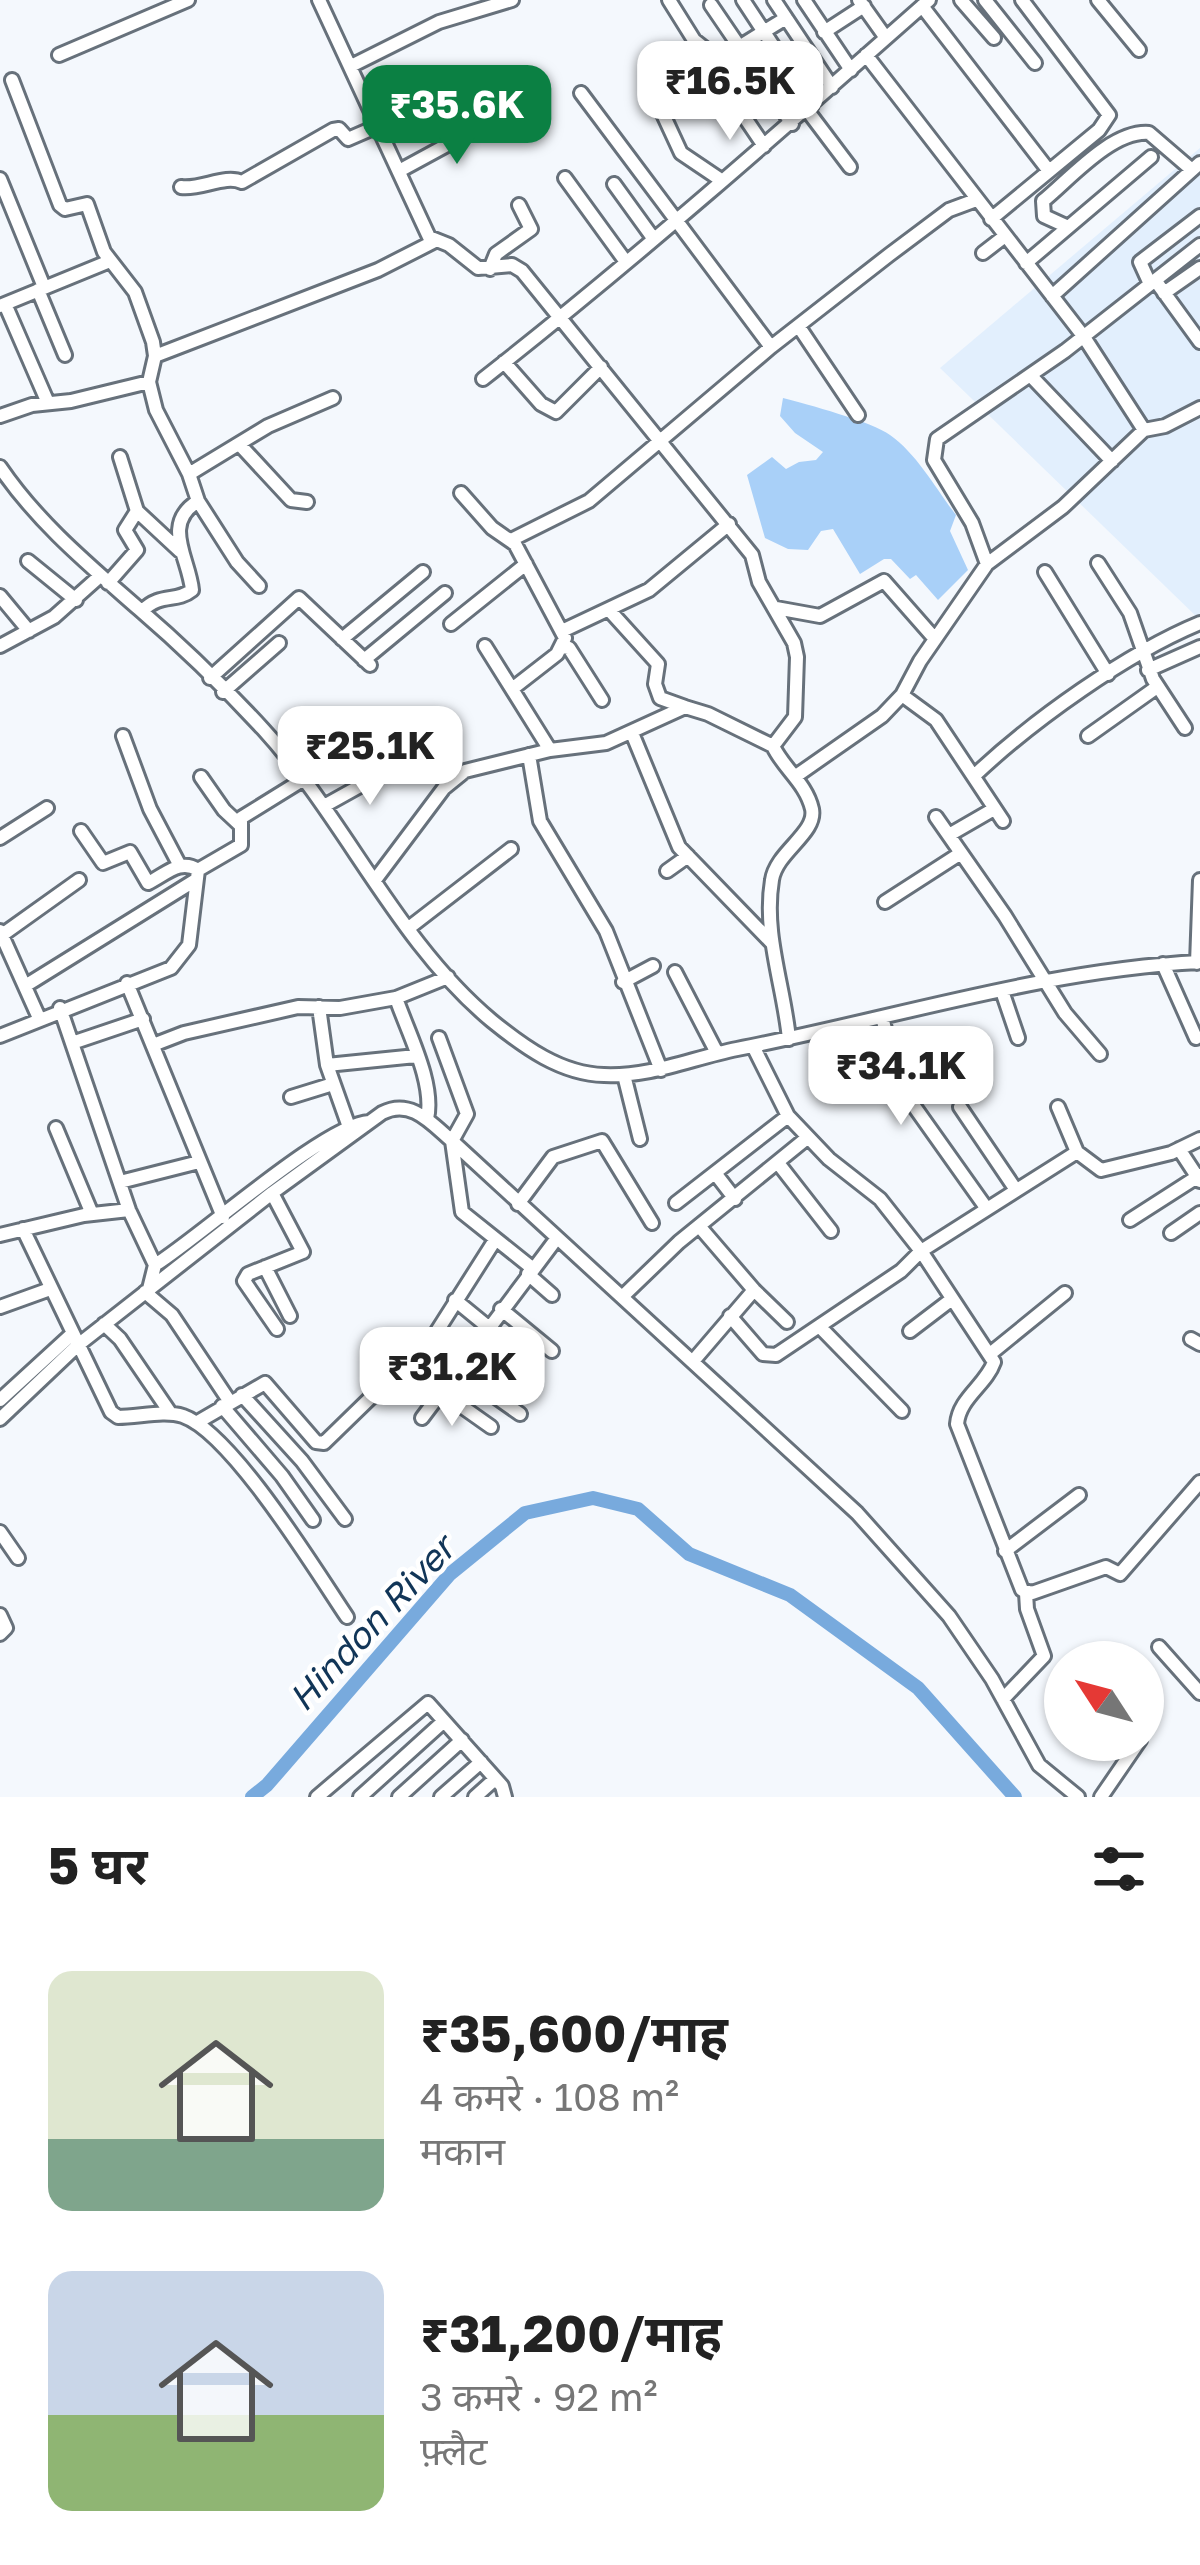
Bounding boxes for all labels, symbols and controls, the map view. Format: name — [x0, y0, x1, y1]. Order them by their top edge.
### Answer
pin: ₹16.5K — [632, 41, 828, 143]
text: ₹16.5K — [664, 56, 796, 103]
pin: ₹35.6K — [359, 65, 555, 167]
text: ₹35.6K — [389, 80, 525, 127]
pin: ₹25.1K — [272, 706, 468, 808]
text: ₹25.1K — [305, 721, 435, 768]
pin: ₹34.1K — [803, 1026, 999, 1128]
text: ₹34.1K — [835, 1041, 967, 1088]
pin: ₹31.2K — [354, 1327, 550, 1429]
text: ₹31.2K — [387, 1342, 517, 1389]
water label: Hindon River — [279, 1523, 466, 1719]
north arrow — [1044, 1641, 1164, 1761]
map controls — [1044, 1641, 1164, 1761]
text: 5 घर — [48, 1834, 147, 1895]
icon: filters — [1086, 1836, 1152, 1902]
text: ₹35,600/माह — [420, 2002, 728, 2063]
icon: home — [144, 2019, 288, 2163]
text: 4 कमरे · 108 m² — [420, 2073, 679, 2120]
text: मकान — [420, 2127, 505, 2174]
text: ₹31,200/माह — [420, 2302, 722, 2363]
icon: home — [144, 2319, 288, 2463]
text: 3 कमरे · 92 m² — [420, 2373, 658, 2420]
text: फ़्लैट — [420, 2427, 487, 2474]

